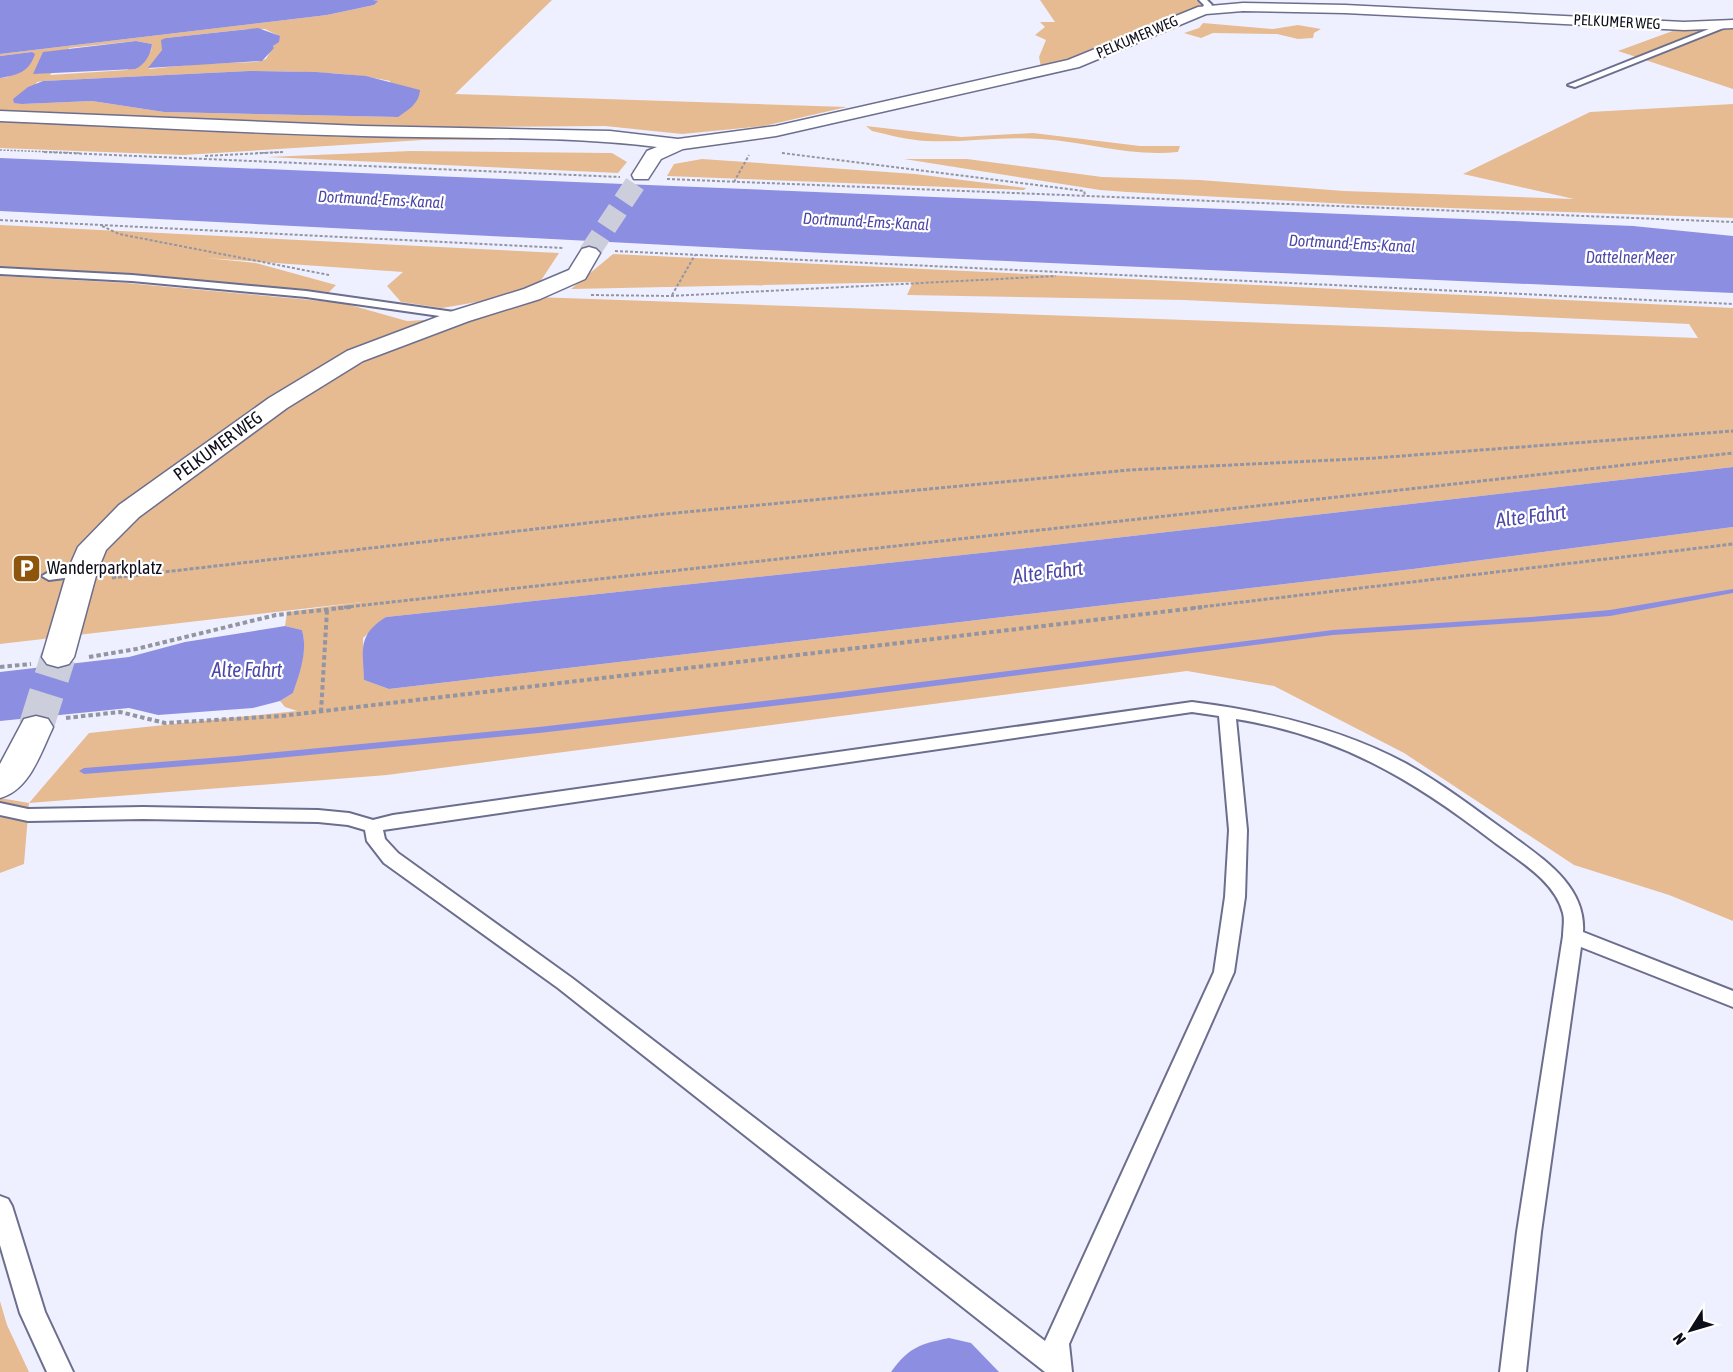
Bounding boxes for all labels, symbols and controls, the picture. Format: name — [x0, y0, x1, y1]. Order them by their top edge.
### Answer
street label: PELKUMER WEG — [1573, 11, 1661, 32]
street label: PELKUMER WEG — [1093, 12, 1180, 61]
water label: Dortmund-Ems-Kanal — [317, 187, 445, 211]
water label: Dortmund-Ems-Kanal — [802, 209, 930, 233]
water label: Dortmund-Ems-Kanal — [1288, 231, 1416, 255]
water label: Dattelner Meer — [1586, 248, 1676, 266]
street label: PELKUMER WEG — [169, 406, 266, 485]
water label: Alte Fahrt — [1494, 500, 1568, 531]
parking icon: Wanderparkplatz — [10, 552, 42, 584]
water label: Alte Fahrt — [1011, 556, 1085, 587]
place label: Wanderparkplatz — [47, 557, 163, 578]
water label: Alte Fahrt — [211, 658, 283, 681]
north arrow — [1661, 1300, 1721, 1360]
text: N — [1669, 1330, 1689, 1348]

